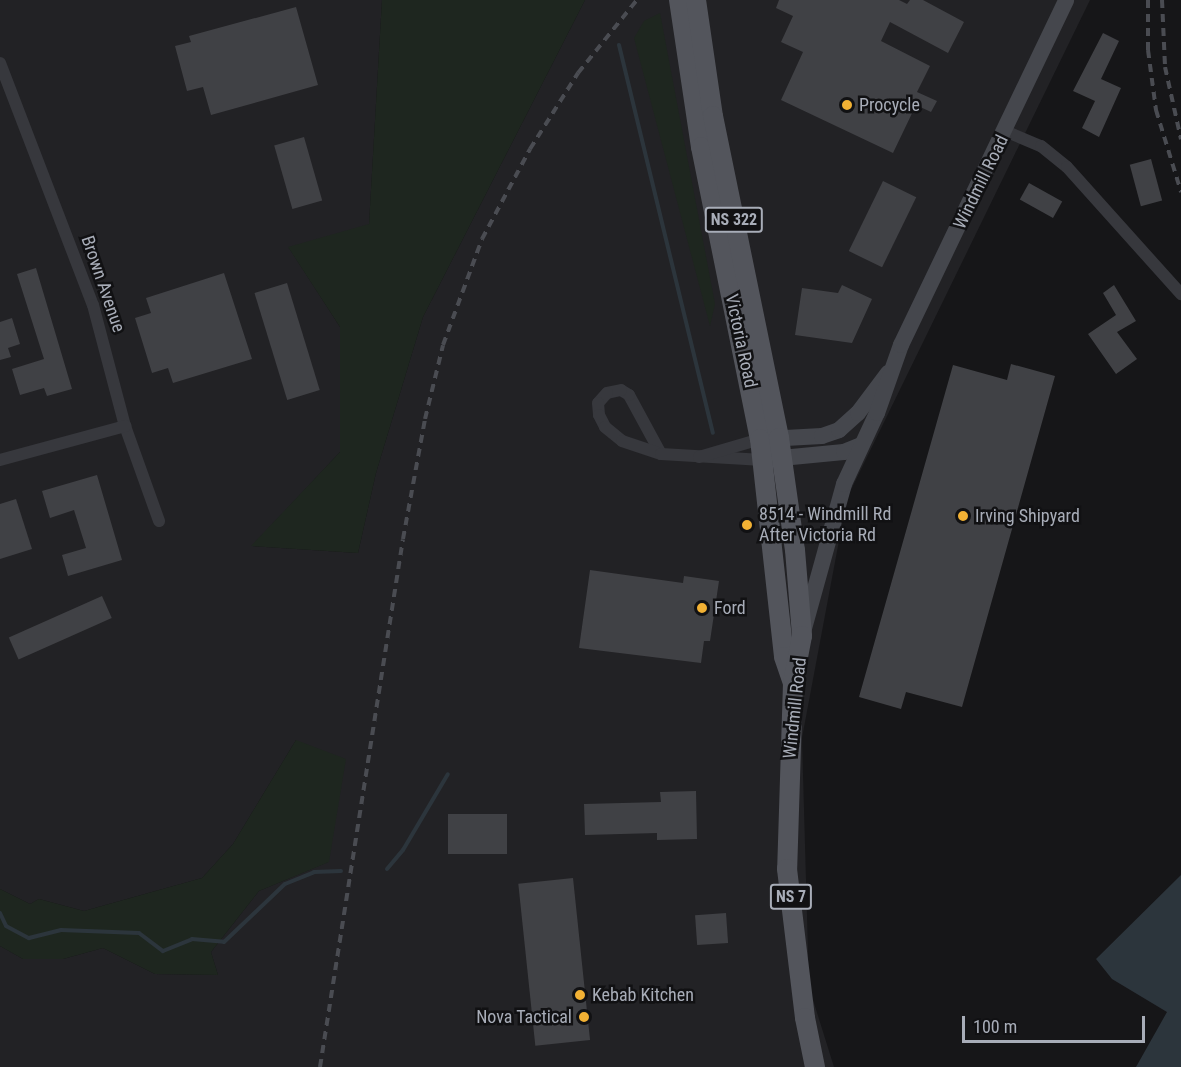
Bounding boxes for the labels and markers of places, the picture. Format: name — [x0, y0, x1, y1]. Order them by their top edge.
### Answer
place label: Procycle — [859, 94, 920, 116]
marker: Procycle — [840, 98, 854, 112]
place label: 8514 - Windmill Rd After Victoria Rd — [759, 504, 891, 546]
place label: Irving Shipyard — [975, 505, 1080, 527]
marker: Irving Shipyard — [956, 509, 970, 523]
marker: 8514 - Windmill Rd After Victoria Rd — [740, 518, 754, 532]
place label: Ford — [714, 597, 746, 619]
marker: Ford — [695, 601, 709, 615]
place label: Kebab Kitchen — [592, 984, 694, 1006]
marker: Kebab Kitchen — [573, 988, 587, 1002]
place label: Nova Tactical — [476, 1006, 572, 1028]
marker: Nova Tactical — [577, 1010, 591, 1024]

